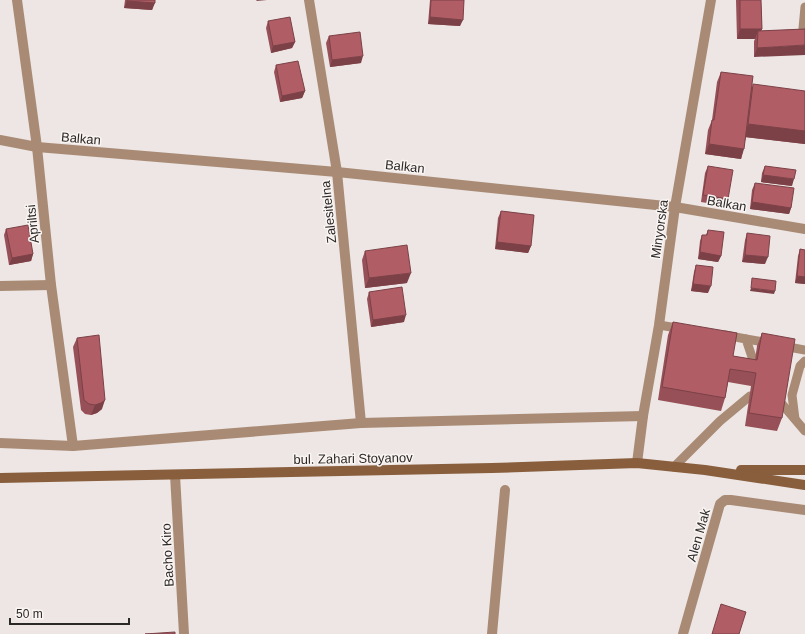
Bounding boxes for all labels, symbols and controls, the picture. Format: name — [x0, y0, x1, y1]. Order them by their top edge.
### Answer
street label: Balkan — [61, 129, 101, 148]
street label: Balkan — [384, 157, 425, 176]
street label: Zalesitelna — [318, 179, 339, 244]
street label: Balkan — [706, 193, 748, 214]
street label: Minyorska — [648, 198, 671, 259]
street label: Apriltsi — [23, 204, 42, 244]
street label: bul. Zahari Stoyanov — [293, 450, 413, 467]
street label: Alen Mak — [684, 507, 713, 563]
street label: Bacho Kiro — [158, 523, 177, 587]
scale bar — [10, 600, 129, 626]
text: 50 m — [16, 607, 43, 621]

